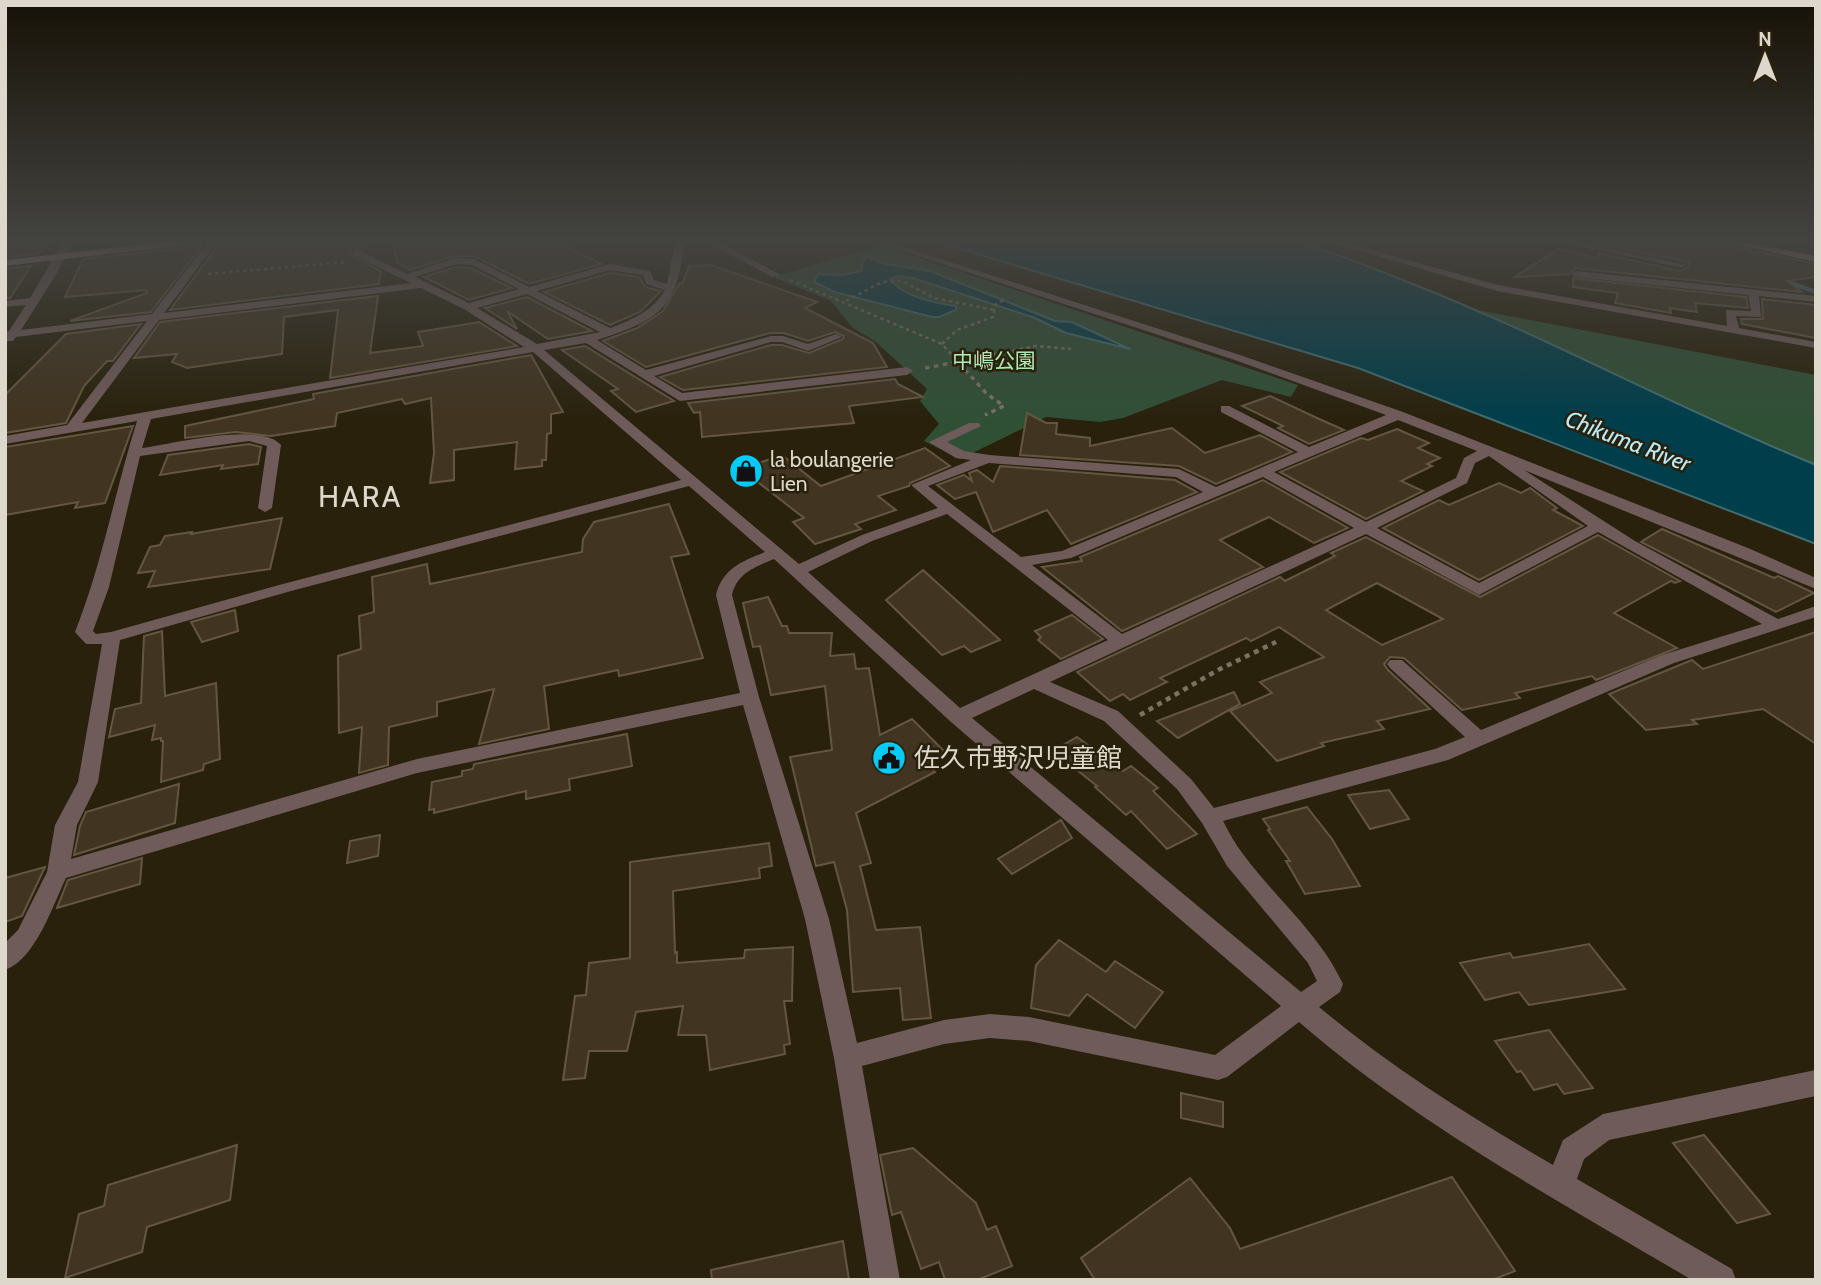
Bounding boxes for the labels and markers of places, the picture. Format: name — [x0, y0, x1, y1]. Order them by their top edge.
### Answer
place label: la boulangerie Lien — [770, 447, 894, 496]
shop icon: la boulangerie Lien — [727, 452, 765, 490]
public building icon: 佐久市野沢児童館 — [870, 739, 908, 777]
place label: 佐久市野沢児童館 — [914, 742, 1122, 774]

